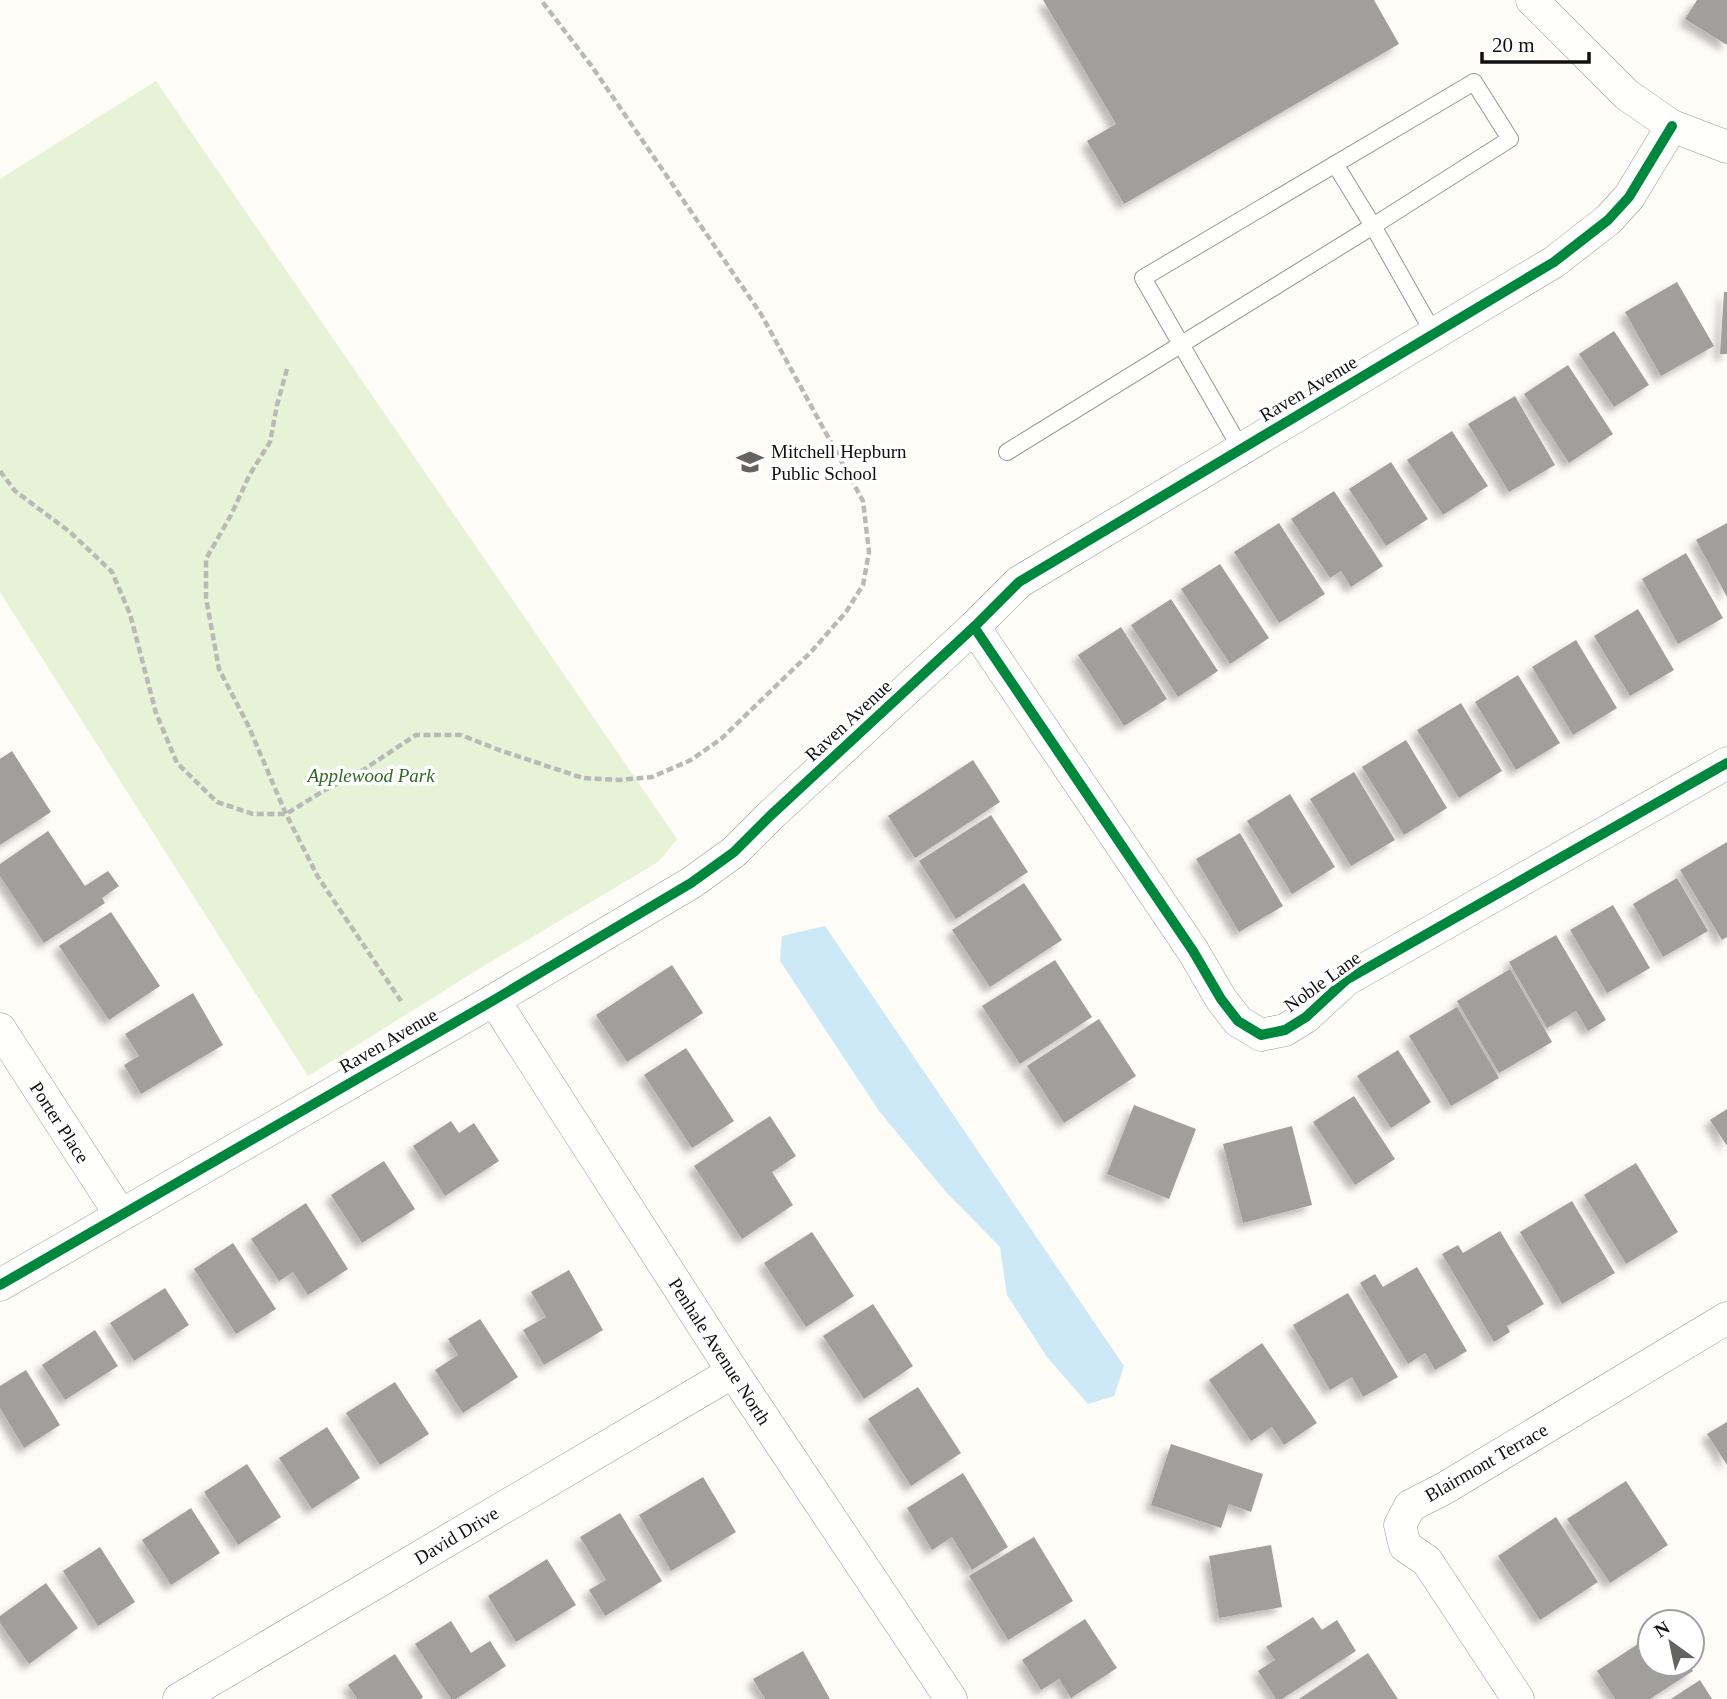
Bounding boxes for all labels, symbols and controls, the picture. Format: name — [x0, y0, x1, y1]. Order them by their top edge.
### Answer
scale bar — [1482, 21, 1589, 65]
text: 20 m — [1492, 33, 1535, 57]
street label: Raven Avenue — [1256, 351, 1361, 426]
place label: Mitchell Hepburn Public School — [771, 441, 907, 484]
school or university icon: Mitchell Hepburn Public School — [735, 447, 765, 477]
street label: Raven Avenue — [801, 675, 896, 766]
park label: Applewood Park — [305, 765, 435, 786]
street label: Noble Lane — [1280, 947, 1365, 1016]
street label: Raven Avenue — [335, 1004, 441, 1077]
street label: Porter Place — [26, 1078, 94, 1167]
street label: Penhale Avenue North — [664, 1274, 775, 1429]
street label: Blairmont Terrace — [1421, 1419, 1551, 1506]
street label: David Drive — [410, 1502, 502, 1569]
north arrow — [1636, 1608, 1706, 1678]
text: N — [1651, 1616, 1674, 1642]

